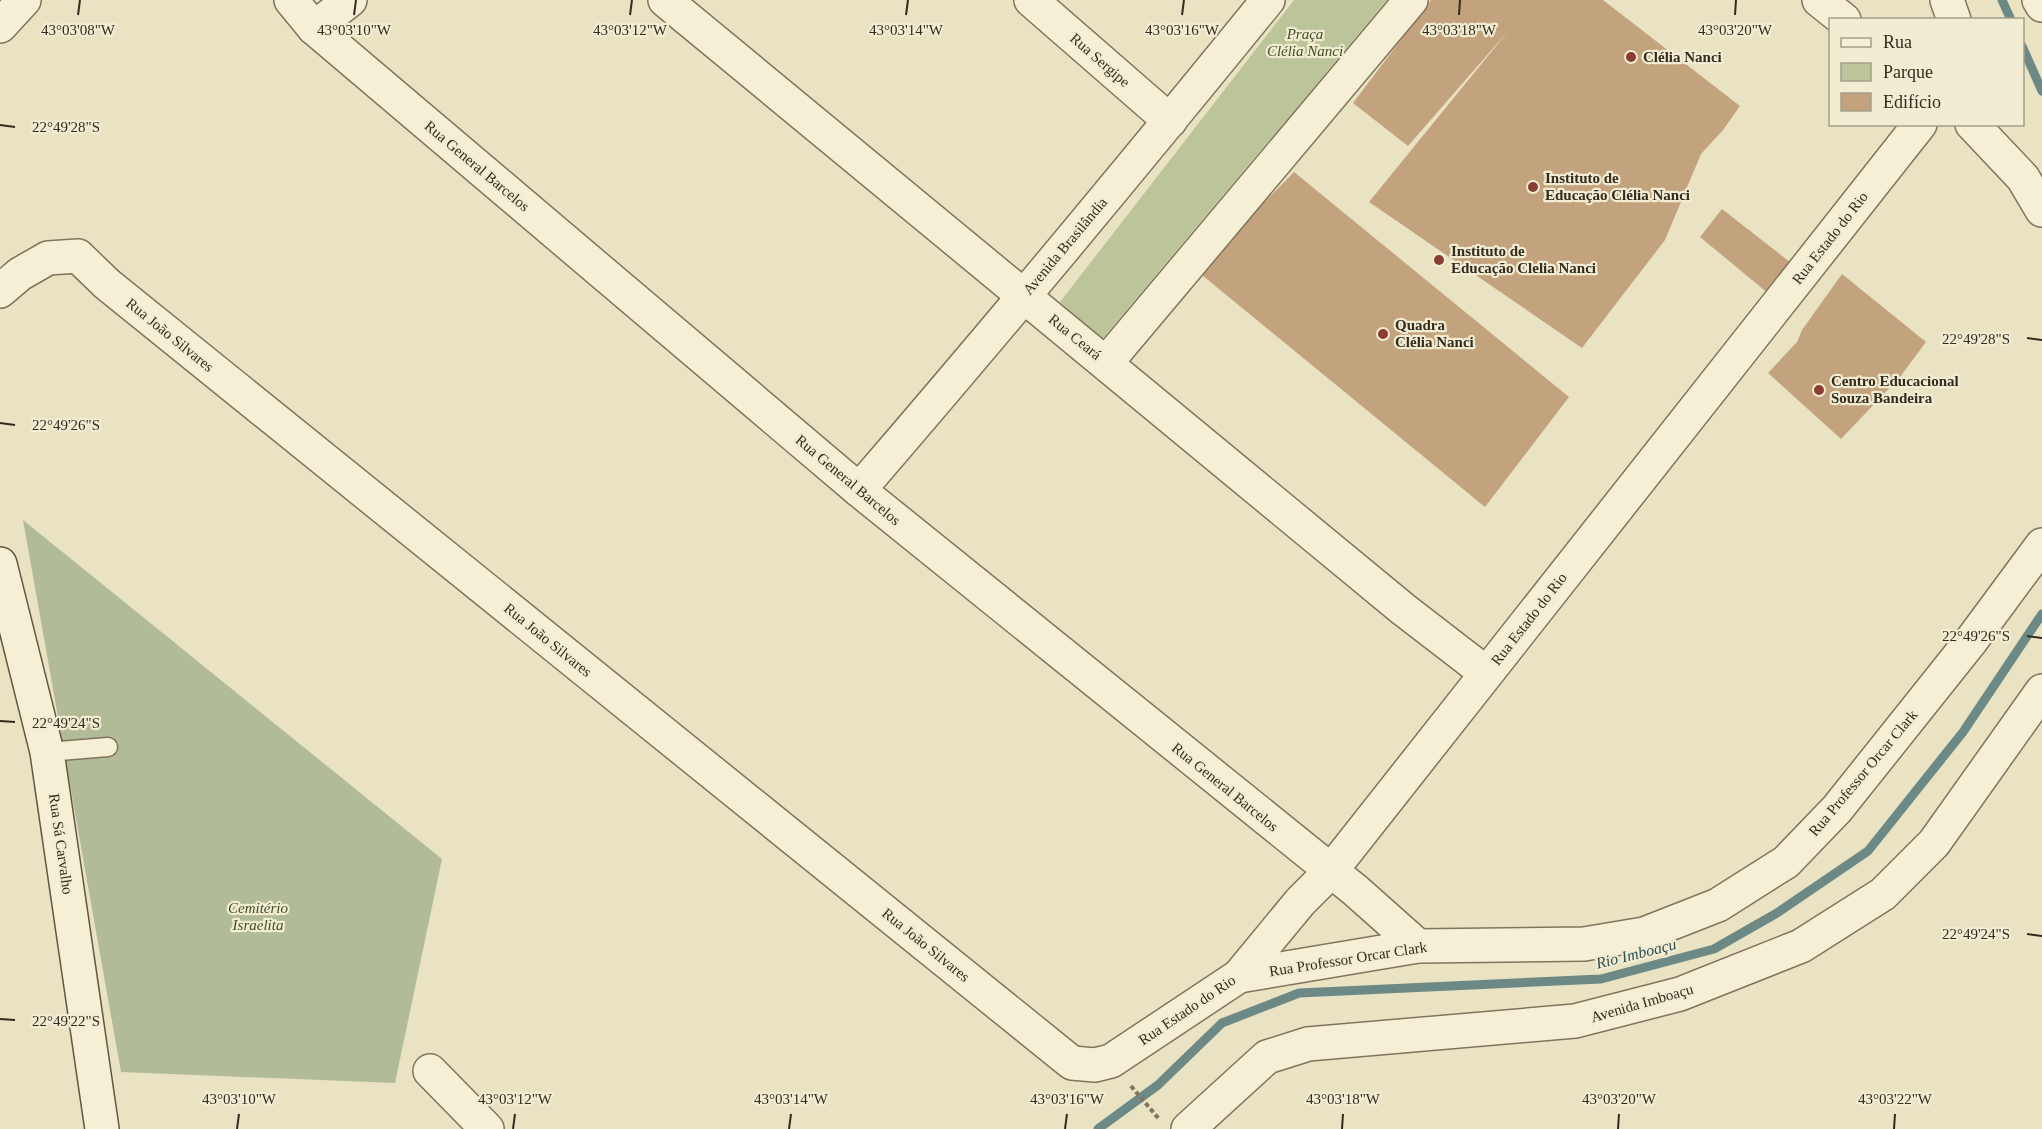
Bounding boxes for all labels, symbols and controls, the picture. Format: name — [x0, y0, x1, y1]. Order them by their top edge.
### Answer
legend — [1829, 18, 2024, 126]
text: 43°03'08"W — [41, 22, 116, 38]
text: 43°03'10"W — [317, 22, 392, 38]
text: 43°03'12"W — [593, 22, 668, 38]
text: 43°03'14"W — [869, 22, 944, 38]
text: 43°03'16"W — [1145, 22, 1220, 38]
text: 43°03'18"W — [1422, 22, 1497, 38]
text: 43°03'20"W — [1698, 22, 1773, 38]
park label: Praça Clélia Nanci — [1267, 26, 1343, 59]
street label: Rua Sergipe — [1067, 30, 1133, 90]
text: Rua — [1883, 32, 1912, 52]
place label: Clélia Nanci — [1643, 49, 1722, 65]
marker: Clélia Nanci — [1624, 50, 1638, 64]
text: Parque — [1883, 62, 1933, 82]
text: Edifício — [1883, 92, 1941, 112]
street label: Rua General Barcelos — [421, 118, 533, 215]
text: 22°49'28"S — [32, 119, 100, 135]
place label: Instituto de Educação Clélia Nanci — [1545, 170, 1690, 203]
marker: Instituto de Educação Clélia Nanci — [1526, 180, 1540, 194]
street label: Rua Estado do Rio — [1789, 189, 1871, 287]
street label: Avenida Brasilândia — [1020, 194, 1110, 298]
place label: Instituto de Educação Clelia Nanci — [1451, 243, 1596, 276]
marker: Instituto de Educação Clelia Nanci — [1432, 253, 1446, 267]
street label: Rua João Silvares — [123, 295, 217, 375]
street label: Rua Ceará — [1046, 311, 1105, 363]
place label: Quadra Clélia Nanci — [1395, 317, 1474, 350]
marker: Quadra Clélia Nanci — [1376, 327, 1390, 341]
text: 22°49'28"S — [1942, 331, 2010, 347]
place label: Centro Educacional Souza Bandeira — [1831, 373, 1959, 406]
marker: Centro Educacional Souza Bandeira — [1812, 383, 1826, 397]
text: 22°49'26"S — [32, 417, 100, 433]
street label: Rua General Barcelos — [792, 432, 904, 529]
street label: Rua Estado do Rio — [1488, 570, 1570, 668]
street label: Rua João Silvares — [501, 600, 595, 680]
text: 22°49'26"S — [1942, 628, 2010, 644]
street label: Rua Professor Orcar Clark — [1806, 706, 1921, 839]
text: 22°49'24"S — [32, 715, 100, 731]
street label: Rua General Barcelos — [1169, 739, 1281, 835]
street label: Rua Sá Carvalho — [46, 793, 76, 895]
park label: Cemitério Israelita — [228, 900, 288, 933]
street label: Rua João Silvares — [879, 905, 973, 985]
text: 22°49'24"S — [1942, 926, 2010, 942]
water label: Rio Imboaçu — [1593, 935, 1678, 973]
street label: Rua Professor Orcar Clark — [1268, 939, 1429, 979]
street label: Rua Estado do Rio — [1136, 972, 1238, 1048]
street label: Avenida Imboaçu — [1589, 981, 1696, 1025]
text: 22°49'22"S — [32, 1013, 100, 1029]
text: 43°03'10"W — [202, 1091, 277, 1107]
text: 43°03'12"W — [478, 1091, 553, 1107]
text: 43°03'14"W — [754, 1091, 829, 1107]
text: 43°03'16"W — [1030, 1091, 1105, 1107]
text: 43°03'18"W — [1306, 1091, 1381, 1107]
text: 43°03'20"W — [1582, 1091, 1657, 1107]
text: 43°03'22"W — [1858, 1091, 1933, 1107]

